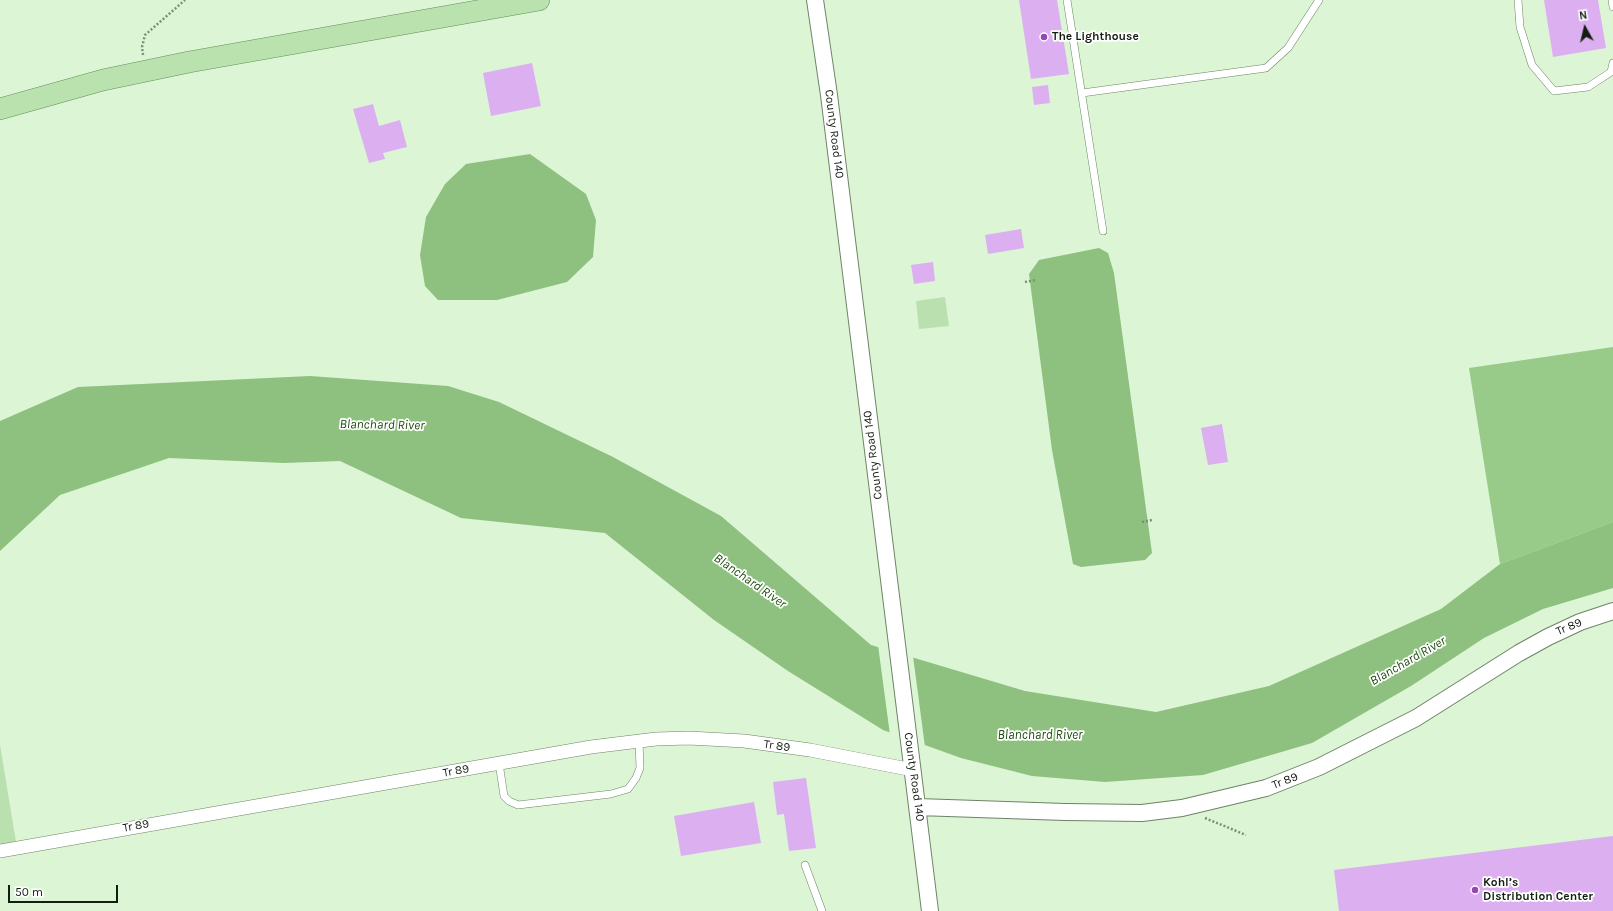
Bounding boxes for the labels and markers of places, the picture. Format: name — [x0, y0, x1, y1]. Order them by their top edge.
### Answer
place label: The Lighthouse — [1052, 30, 1139, 44]
marker: The Lighthouse — [1039, 32, 1049, 42]
place label: Kohl’s Distribution Center — [1483, 876, 1593, 904]
marker: Kohl’s Distribution Center — [1470, 885, 1480, 895]

